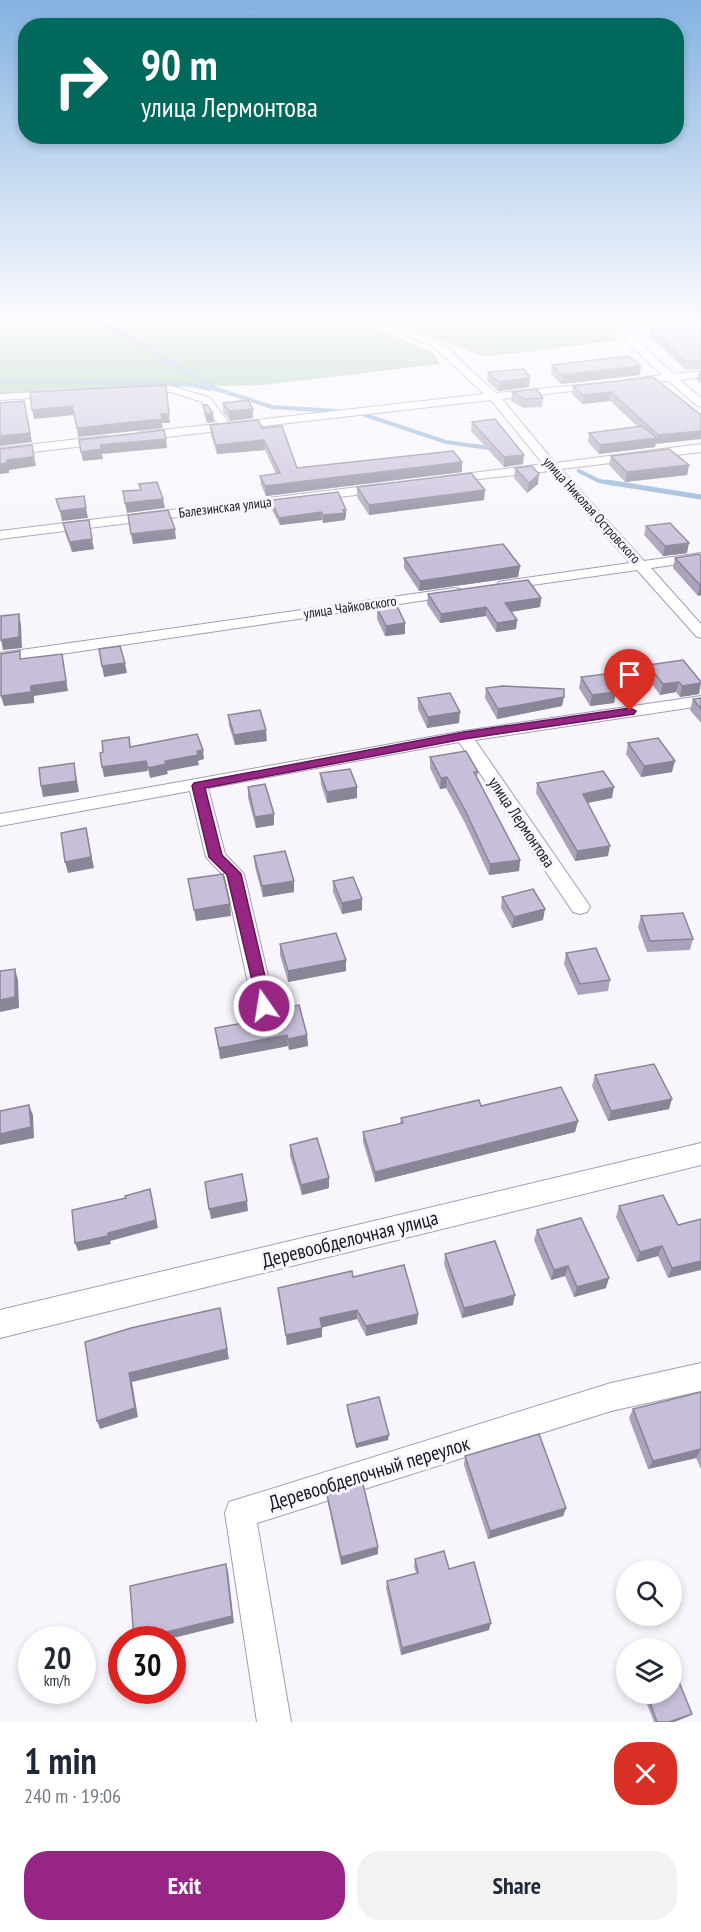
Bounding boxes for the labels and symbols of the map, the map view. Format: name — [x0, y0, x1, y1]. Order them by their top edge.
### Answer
street label: улица Николая Островского — [539, 453, 645, 567]
street label: Балезинская улица — [178, 492, 272, 522]
street label: улица Чайковского — [302, 592, 398, 622]
pin — [604, 649, 655, 711]
street label: улица Лермонтова — [484, 773, 560, 871]
position arrow — [232, 974, 296, 1038]
street label: Деревообделочная улица — [259, 1205, 441, 1273]
street label: Деревообделочный переулок — [265, 1430, 473, 1516]
speed limit sign: 30 — [108, 1626, 186, 1704]

